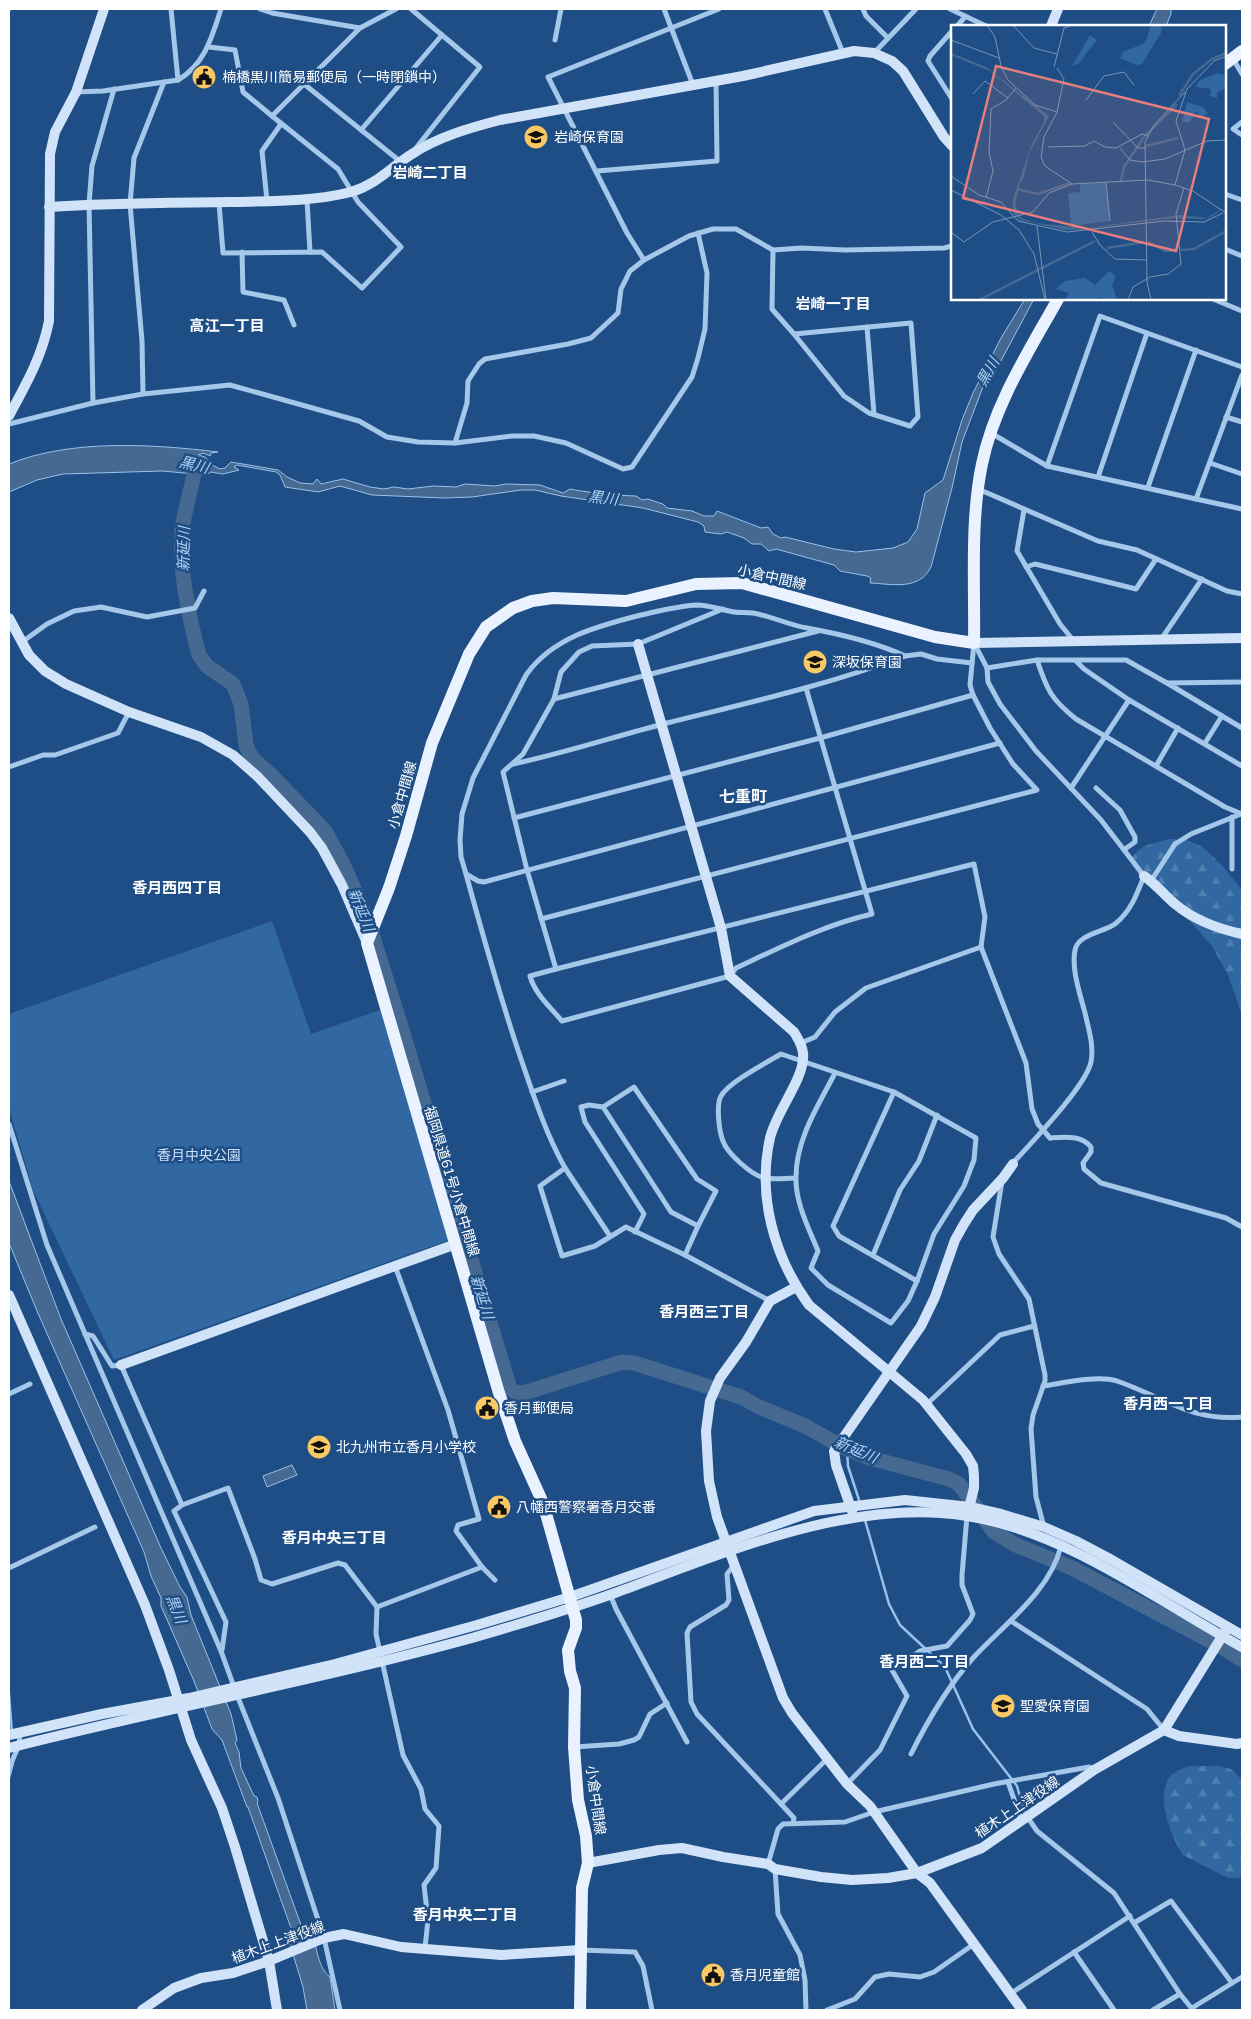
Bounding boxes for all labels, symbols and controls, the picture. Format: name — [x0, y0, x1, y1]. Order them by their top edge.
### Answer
inset map — [951, 25, 1226, 300]
public building icon: 楠橋黒川簡易郵便局（一時閉鎖中） — [191, 64, 217, 90]
place label: 楠橋黒川簡易郵便局（一時閉鎖中） — [222, 68, 446, 86]
school or university icon: 岩崎保育園 — [523, 124, 549, 150]
place label: 岩崎保育園 — [554, 128, 624, 146]
district label: 岩崎二丁目 — [392, 163, 468, 182]
district label: 岩崎一丁目 — [795, 294, 871, 313]
district label: 高江一丁目 — [189, 316, 265, 335]
water label: 黒川 — [972, 352, 1004, 389]
water label: 黒川 — [177, 452, 213, 478]
water label: 黒川 — [587, 486, 621, 509]
water label: 新延川 — [174, 524, 193, 572]
street label: 小倉中間線 — [736, 560, 808, 594]
school or university icon: 深坂保育園 — [802, 649, 828, 675]
place label: 深坂保育園 — [832, 653, 902, 671]
street label: 小倉中間線 — [384, 759, 420, 831]
district label: 七重町 — [719, 786, 767, 806]
district label: 香月西四丁目 — [132, 878, 222, 897]
water label: 新延川 — [344, 885, 379, 936]
street label: 福岡県道61号小倉中間線 — [420, 1103, 484, 1259]
park label: 香月中央公園 — [157, 1146, 241, 1164]
water label: 新延川 — [467, 1273, 499, 1323]
district label: 香月西三丁目 — [659, 1302, 749, 1321]
district label: 香月西一丁目 — [1123, 1394, 1213, 1413]
public building icon: 香月郵便局 — [474, 1395, 500, 1421]
place label: 香月郵便局 — [504, 1399, 574, 1417]
water label: 新延川 — [832, 1432, 882, 1468]
school or university icon: 北九州市立香月小学校 — [306, 1434, 332, 1460]
place label: 北九州市立香月小学校 — [336, 1438, 476, 1456]
public building icon: 八幡西警察署香月交番 — [486, 1494, 512, 1520]
place label: 八幡西警察署香月交番 — [516, 1498, 656, 1516]
district label: 香月中央三丁目 — [281, 1528, 387, 1547]
water label: 黒川 — [162, 1591, 192, 1628]
district label: 香月西二丁目 — [879, 1652, 969, 1671]
school or university icon: 聖愛保育園 — [990, 1693, 1016, 1719]
place label: 聖愛保育園 — [1020, 1697, 1090, 1715]
street label: 小倉中間線 — [582, 1764, 610, 1836]
street label: 植木上上津役線 — [971, 1772, 1063, 1842]
district label: 香月中央二丁目 — [412, 1905, 518, 1924]
street label: 植木上上津役線 — [229, 1917, 327, 1967]
public building icon: 香月児童館 — [700, 1962, 726, 1988]
place label: 香月児童館 — [730, 1966, 800, 1984]

